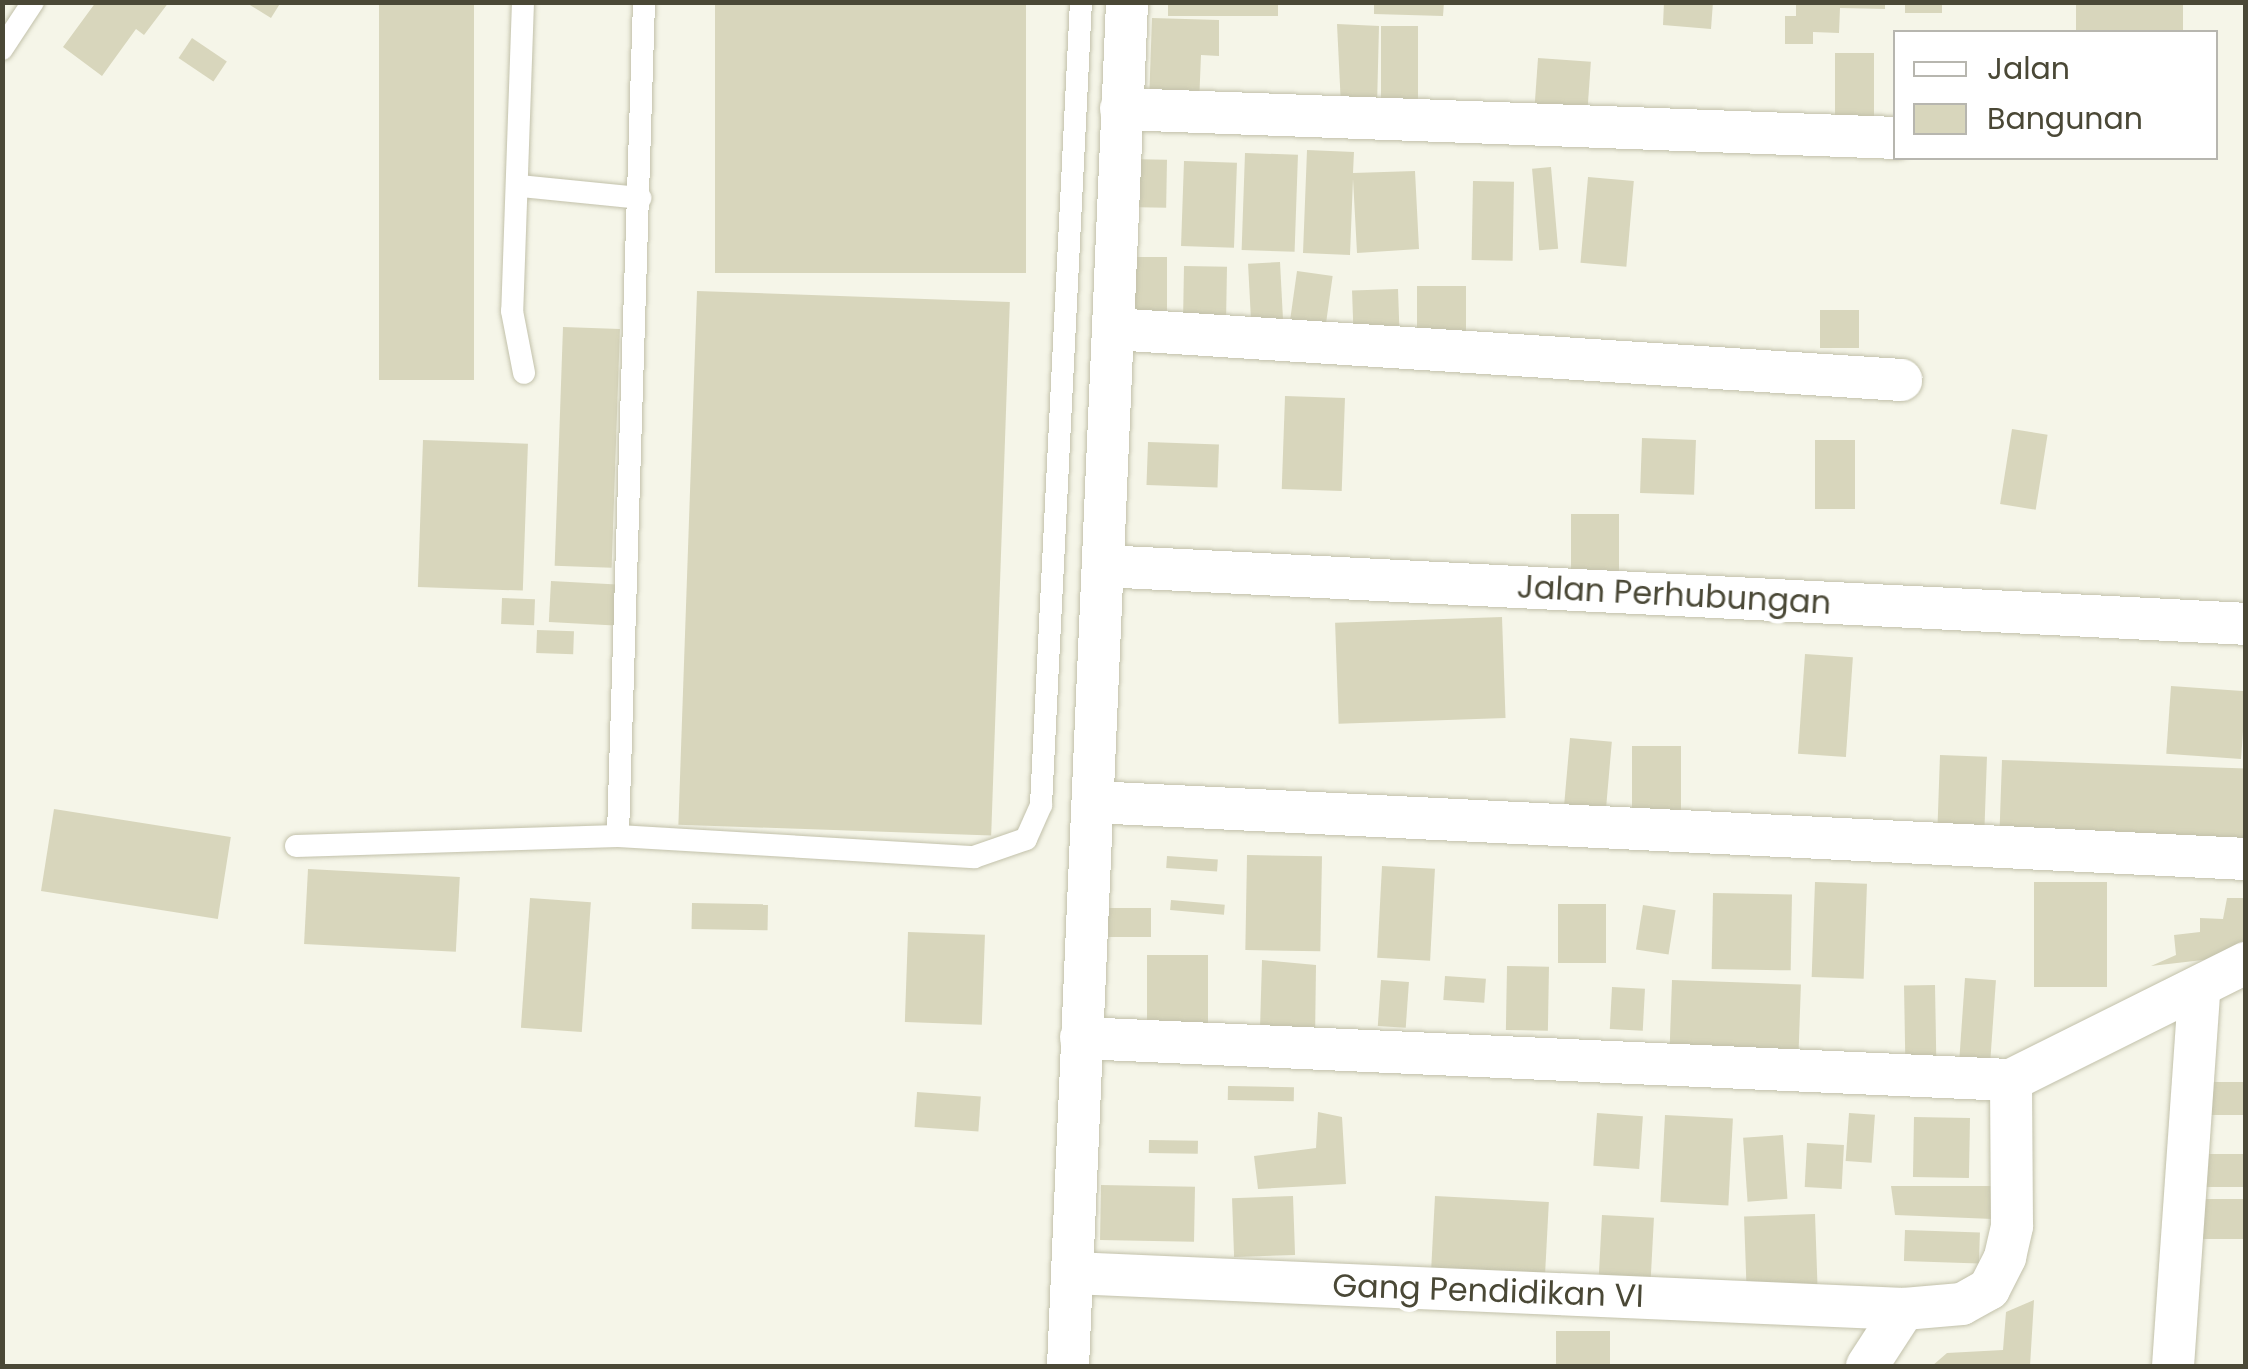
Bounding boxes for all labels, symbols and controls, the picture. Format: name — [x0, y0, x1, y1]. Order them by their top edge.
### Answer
legend — [1893, 30, 2218, 160]
text: Jalan — [1987, 47, 2070, 90]
text: Bangunan — [1987, 97, 2143, 140]
street label: Jalan Perhubungan — [1516, 568, 1832, 622]
street label: Gang Pendidikan VI — [1332, 1266, 1644, 1316]

